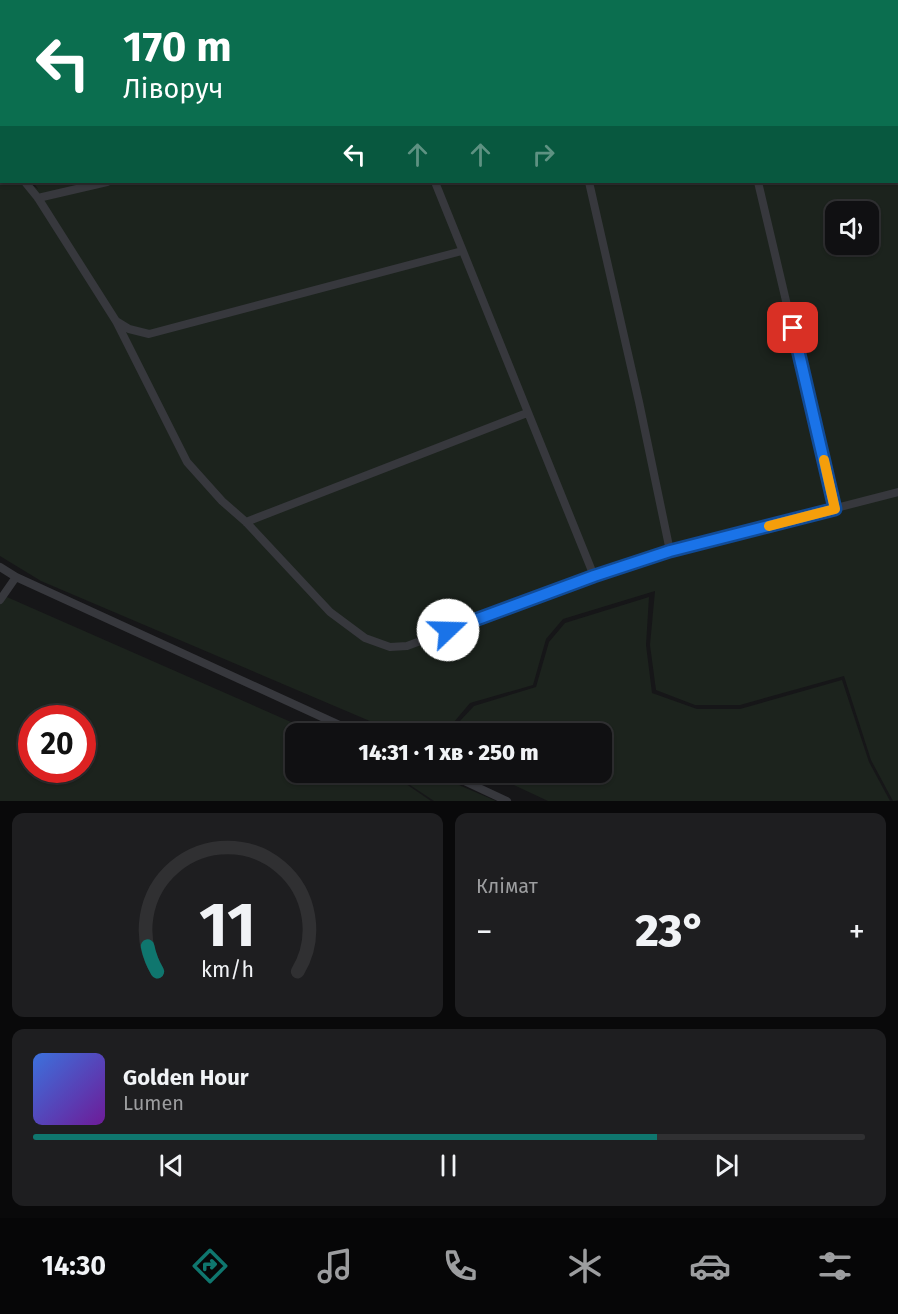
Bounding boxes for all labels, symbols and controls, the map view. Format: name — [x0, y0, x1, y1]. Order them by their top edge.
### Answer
text: 170 m — [123, 22, 232, 72]
icon: left — [24, 24, 102, 102]
text: Ліворуч — [123, 73, 223, 105]
icon: left — [338, 138, 371, 171]
icon: ahead — [401, 138, 434, 171]
icon: ahead — [464, 138, 497, 171]
icon: right — [527, 138, 560, 171]
map controls — [825, 201, 879, 255]
button: sound — [825, 201, 879, 255]
pin — [767, 302, 818, 353]
icon: arrive — [776, 311, 809, 344]
position arrow — [416, 598, 480, 662]
speed limit sign: 20 — [18, 705, 96, 783]
text: 14:31 · 1 хв · 250 m — [358, 739, 539, 766]
text: Клімат — [476, 874, 538, 898]
text: 11 — [199, 888, 256, 963]
text: 23° — [635, 904, 706, 958]
text: − — [476, 912, 493, 952]
text: + — [849, 912, 865, 952]
text: km/h — [201, 957, 254, 983]
text: Golden Hour — [123, 1064, 249, 1091]
text: Lumen — [123, 1091, 184, 1115]
icon: previous — [155, 1149, 188, 1182]
icon: pause — [432, 1149, 465, 1182]
icon: next — [710, 1149, 743, 1182]
icon: directions — [189, 1245, 231, 1287]
icon: music — [314, 1245, 356, 1287]
icon: phone — [439, 1245, 481, 1287]
icon: climate — [564, 1245, 606, 1287]
icon: car — [689, 1245, 731, 1287]
icon: filters — [814, 1245, 856, 1287]
text: 14:30 — [42, 1250, 106, 1282]

